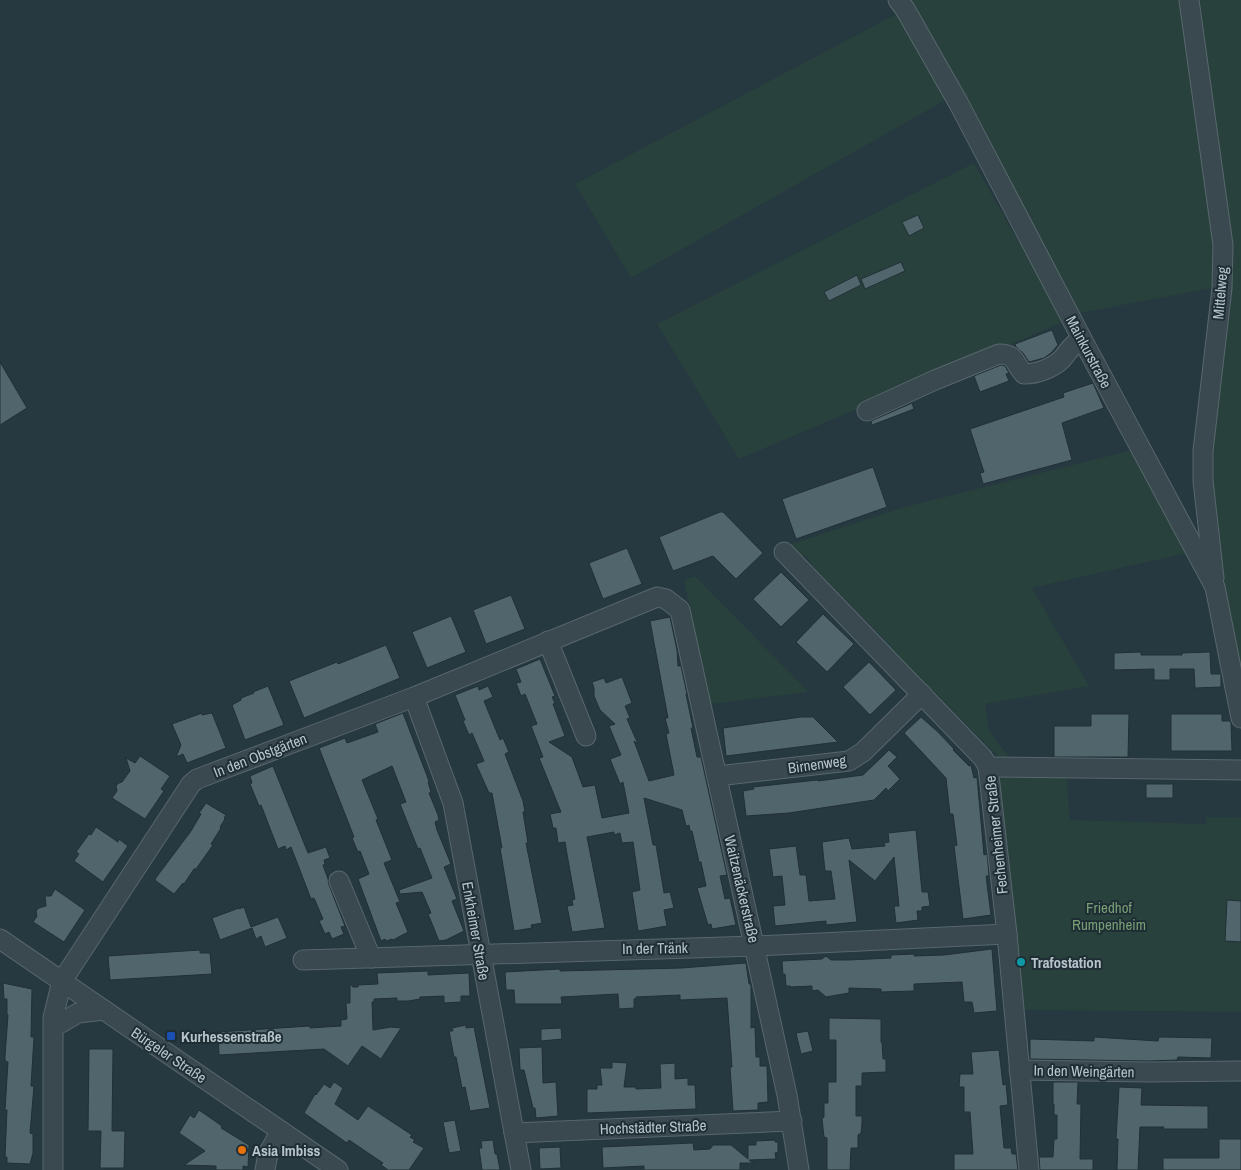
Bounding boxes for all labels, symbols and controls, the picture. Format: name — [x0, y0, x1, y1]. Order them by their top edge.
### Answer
street label: Mittelweg — [1207, 266, 1233, 320]
street label: Mainkurstraße — [1061, 312, 1117, 392]
street label: In den Obstgärten — [210, 728, 310, 782]
street label: Birnenweg — [786, 749, 848, 778]
street label: Fechenheimer Straße — [979, 775, 1013, 895]
street label: Waitzenäckerstraße — [719, 833, 765, 945]
street label: Enkheimer Straße — [457, 880, 495, 982]
park label: Friedhof Rumpenheim — [1072, 897, 1146, 935]
street label: In der Tränk — [622, 937, 689, 959]
place label: Trafostation — [1031, 952, 1101, 973]
marker: Trafostation — [1015, 956, 1027, 968]
street label: Bürgeler Straße — [127, 1022, 211, 1088]
place label: Kurhessenstraße — [181, 1026, 282, 1047]
marker: Kurhessenstraße — [165, 1030, 177, 1042]
street label: In den Weingärten — [1033, 1060, 1135, 1082]
street label: Hochstädter Straße — [599, 1115, 707, 1139]
place label: Asia Imbiss — [252, 1140, 321, 1161]
marker: Asia Imbiss — [236, 1144, 248, 1156]

